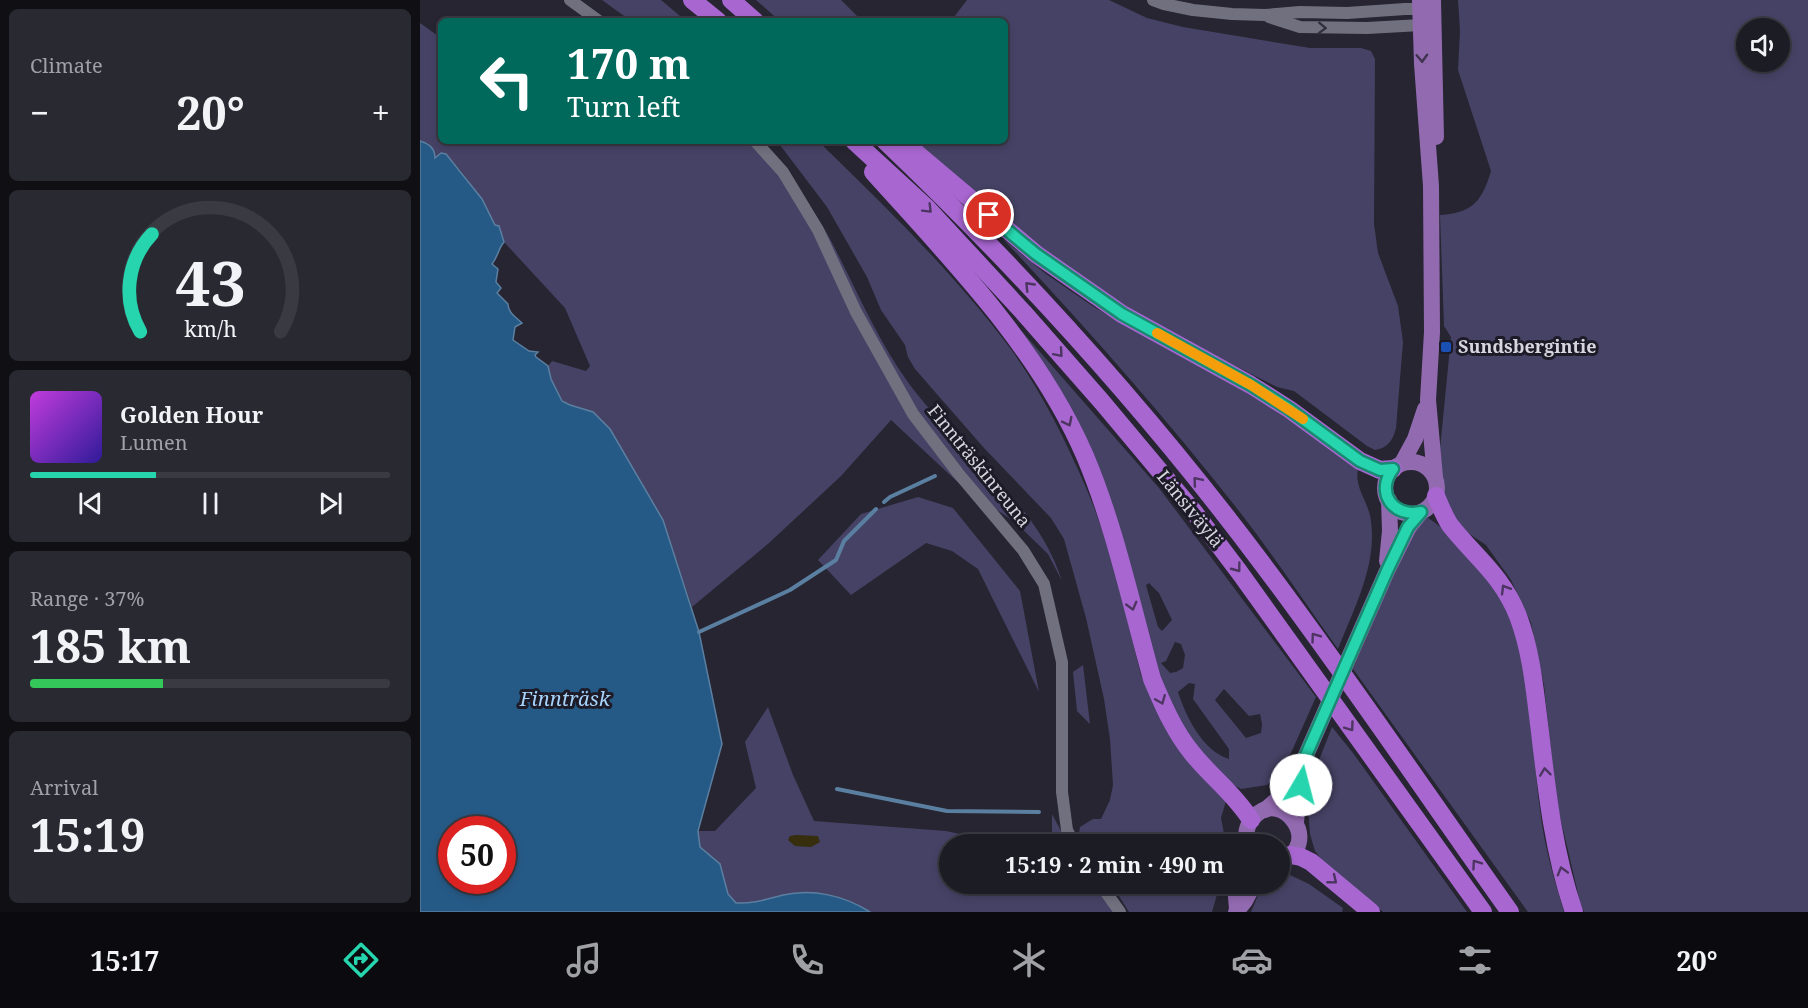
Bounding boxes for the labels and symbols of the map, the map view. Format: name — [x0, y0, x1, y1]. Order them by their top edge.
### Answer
one-way arrow — [1317, 22, 1326, 34]
one-way arrow — [1415, 54, 1428, 63]
pin — [963, 189, 1014, 240]
one-way arrow — [921, 202, 931, 213]
one-way arrow — [1026, 282, 1037, 293]
place label: Sundsbergintie — [1458, 334, 1597, 358]
marker: Sundsbergintie — [1439, 340, 1453, 354]
one-way arrow — [1052, 346, 1063, 357]
street label: Finnträskinreuna — [923, 399, 1037, 532]
one-way arrow — [1061, 416, 1073, 427]
street label: Länsiväylä — [1152, 465, 1229, 552]
one-way arrow — [1194, 477, 1205, 488]
one-way arrow — [1229, 562, 1240, 573]
one-way arrow — [1500, 585, 1512, 595]
one-way arrow — [1125, 600, 1137, 611]
one-way arrow — [1311, 632, 1322, 643]
water label: Finnträsk — [519, 685, 611, 712]
one-way arrow — [1154, 693, 1166, 704]
one-way arrow — [1343, 720, 1354, 731]
position arrow — [1269, 753, 1333, 817]
one-way arrow — [1539, 767, 1551, 777]
speed limit sign: 50 — [438, 816, 516, 894]
one-way arrow — [1472, 860, 1483, 871]
one-way arrow — [1556, 867, 1569, 877]
one-way arrow — [1326, 873, 1337, 884]

